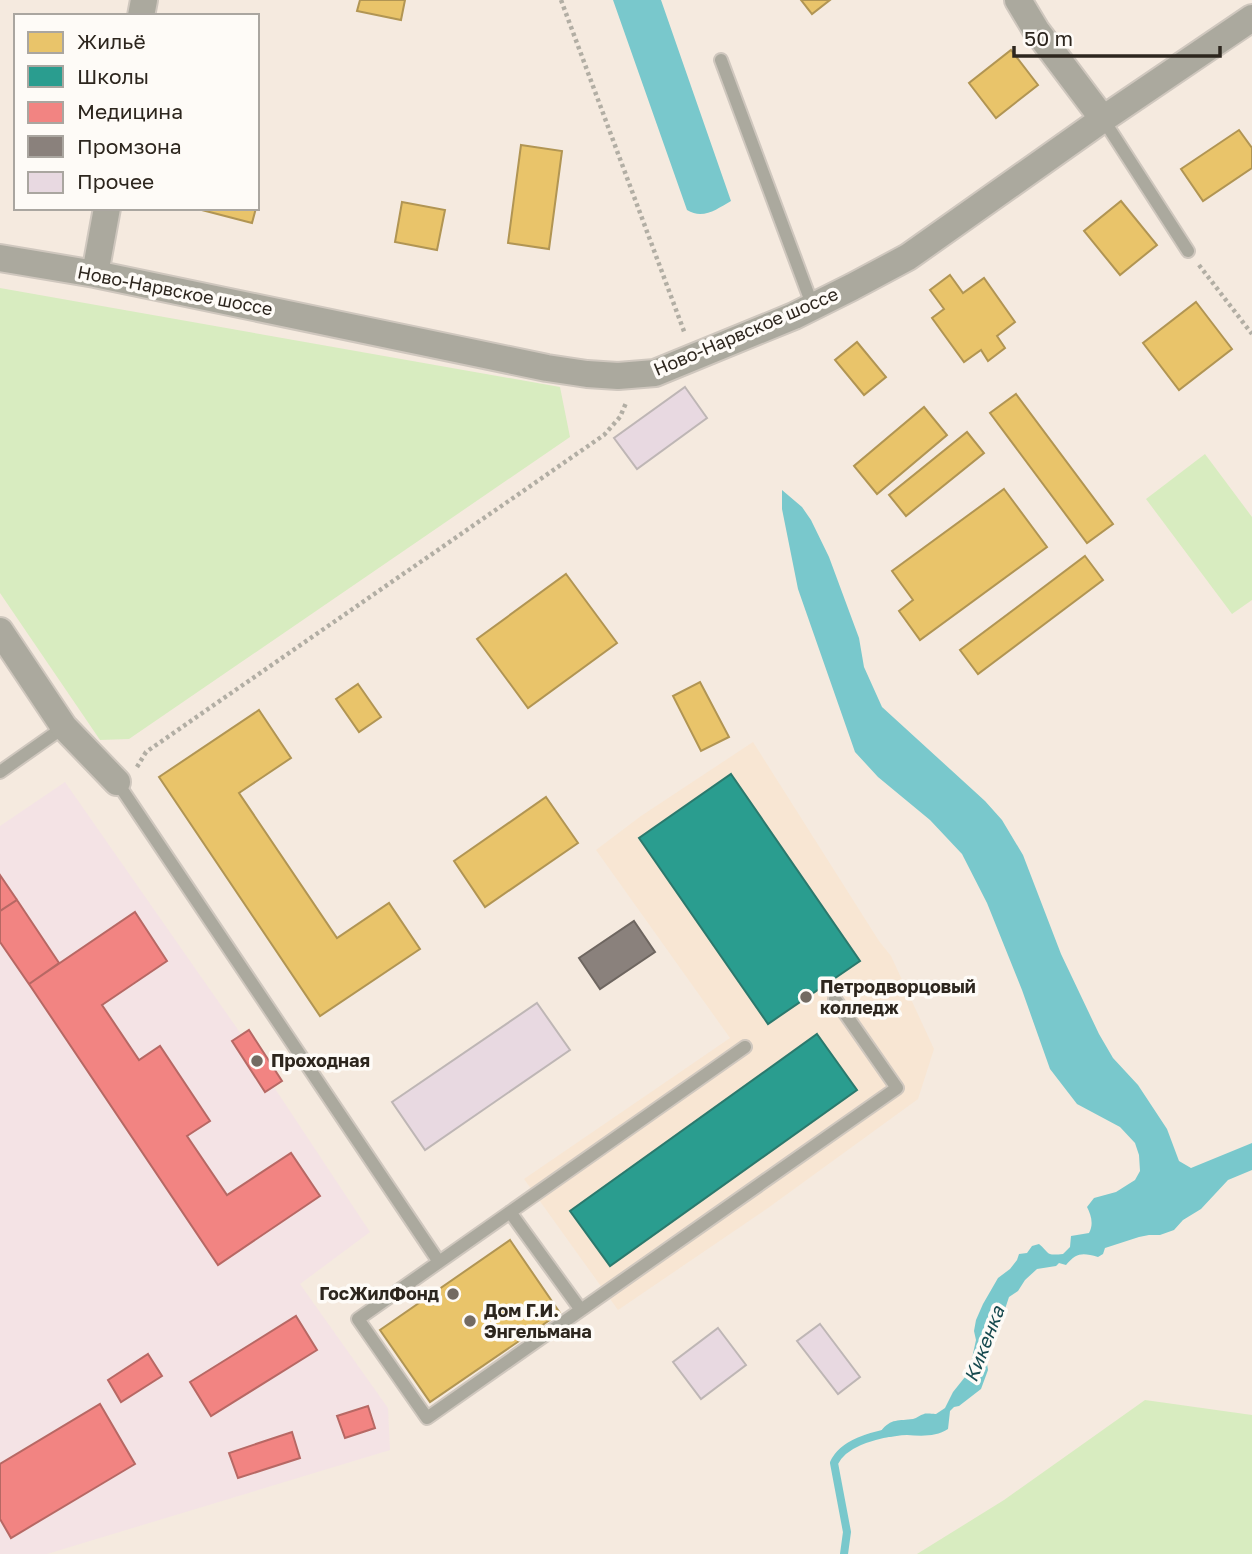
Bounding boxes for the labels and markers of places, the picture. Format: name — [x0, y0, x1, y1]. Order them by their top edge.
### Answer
place label: Петродворцовый колледж — [820, 975, 976, 1018]
marker: Петродворцовый колледж — [798, 989, 814, 1005]
place label: Проходная — [271, 1049, 370, 1071]
marker: Проходная — [249, 1053, 265, 1069]
place label: ГосЖилФонд — [319, 1282, 439, 1304]
marker: ГосЖилФонд — [445, 1286, 461, 1302]
place label: Дом Г.И. Энгельмана — [484, 1299, 592, 1342]
marker: Дом Г.И. Энгельмана — [462, 1313, 478, 1329]

